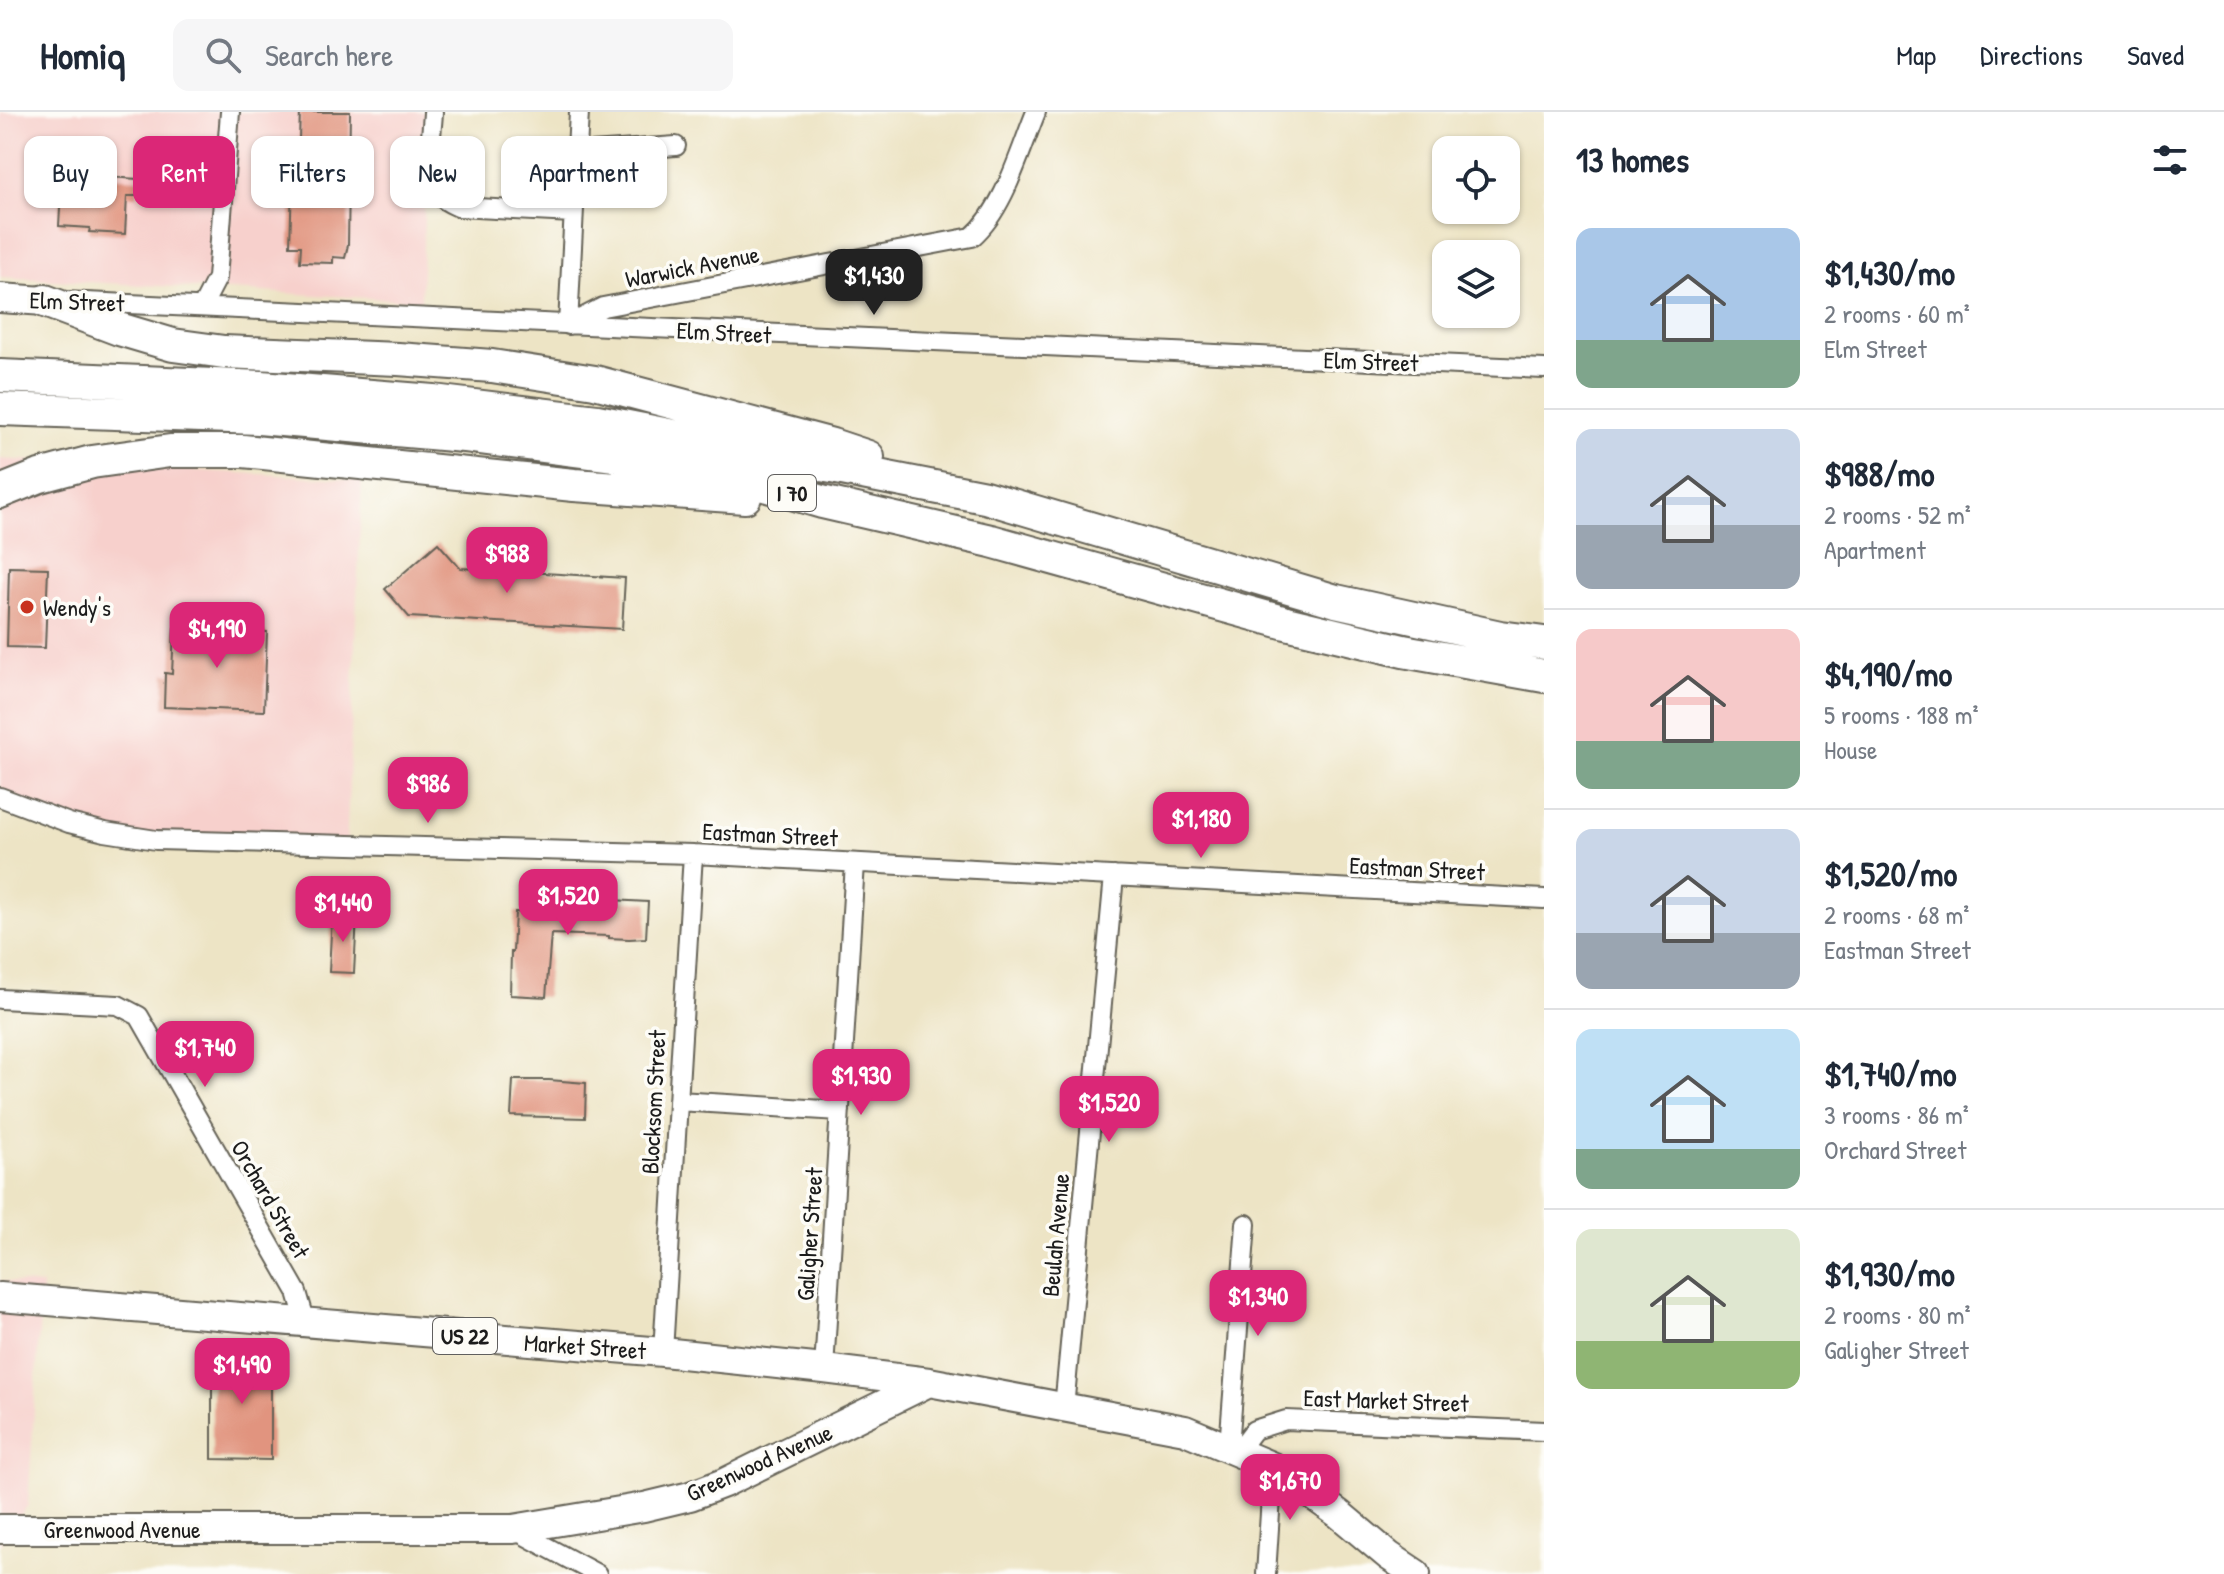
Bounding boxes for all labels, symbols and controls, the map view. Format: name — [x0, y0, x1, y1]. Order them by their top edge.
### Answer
search box — [173, 19, 733, 91]
text: Homiq — [40, 29, 125, 81]
icon: search — [201, 33, 245, 77]
text: Search here — [265, 35, 393, 75]
text: Map — [1896, 36, 1936, 74]
text: Directions — [1980, 36, 2083, 74]
text: Saved — [2127, 36, 2184, 74]
chip: Buy — [24, 136, 117, 208]
chip: Rent — [133, 136, 235, 208]
chip: Filters — [251, 136, 374, 208]
chip: New — [390, 136, 485, 208]
chip: Apartment — [501, 136, 667, 208]
map controls — [1432, 136, 1520, 328]
button: locate — [1432, 136, 1520, 224]
text: 13 homes — [1576, 137, 1689, 183]
icon: filters — [2148, 138, 2192, 182]
street label: Warwick Avenue — [622, 237, 762, 295]
button: layers — [1432, 240, 1520, 328]
pin: $1,430 — [809, 249, 939, 317]
text: $1,430/mo — [1824, 250, 1955, 296]
text: $1,430 — [844, 257, 904, 292]
icon: home — [1640, 260, 1736, 356]
street label: Elm Street — [29, 283, 126, 319]
text: 2 rooms · 60 m² — [1824, 296, 1970, 331]
street label: Elm Street — [676, 314, 773, 350]
text: Elm Street — [1824, 331, 1927, 366]
street label: Elm Street — [1323, 343, 1420, 379]
text: $988/mo — [1824, 451, 1934, 497]
icon: home — [1640, 461, 1736, 557]
road number: I 70 — [768, 475, 816, 511]
text: 2 rooms · 52 m² — [1824, 497, 1971, 532]
pin: $988 — [460, 527, 554, 595]
text: Apartment — [1824, 532, 1926, 567]
text: $988 — [484, 535, 530, 570]
place label: Wendy's — [43, 591, 111, 623]
marker: Wendy's — [18, 598, 36, 616]
pin: $4,190 — [152, 602, 282, 670]
text: $4,190 — [188, 610, 246, 645]
text: $4,190/mo — [1824, 651, 1952, 697]
icon: home — [1640, 661, 1736, 757]
text: 5 rooms · 188 m² — [1824, 697, 1978, 732]
text: House — [1824, 732, 1877, 767]
pin: $986 — [381, 757, 475, 825]
text: $986 — [406, 765, 450, 800]
pin: $1,180 — [1136, 792, 1266, 860]
text: $1,180 — [1171, 800, 1231, 835]
street label: Eastman Street — [702, 814, 839, 854]
street label: Eastman Street — [1349, 848, 1486, 888]
text: $1,520/mo — [1824, 851, 1957, 897]
icon: home — [1640, 861, 1736, 957]
pin: $1,520 — [503, 869, 633, 937]
pin: $1,440 — [278, 876, 408, 944]
text: $1,520 — [537, 877, 599, 912]
text: $1,440 — [313, 884, 373, 919]
text: 2 rooms · 68 m² — [1824, 897, 1969, 932]
text: Eastman Street — [1824, 932, 1971, 967]
pin: $1,740 — [140, 1021, 270, 1089]
street label: Blocksom Street — [633, 1028, 673, 1175]
text: $1,740 — [174, 1029, 236, 1064]
pin: $1,930 — [796, 1049, 926, 1117]
text: $1,740/mo — [1824, 1051, 1956, 1097]
text: $1,930 — [831, 1057, 891, 1092]
icon: home — [1640, 1061, 1736, 1157]
pin: $1,520 — [1044, 1076, 1174, 1144]
text: $1,520 — [1078, 1084, 1140, 1119]
text: 3 rooms · 86 m² — [1824, 1097, 1969, 1132]
text: Orchard Street — [1824, 1132, 1966, 1167]
street label: Orchard Street — [224, 1134, 318, 1265]
street label: Galigher Street — [788, 1165, 830, 1302]
street label: Beulah Avenue — [1034, 1172, 1076, 1298]
text: $1,930/mo — [1824, 1251, 1955, 1297]
icon: home — [1640, 1261, 1736, 1357]
pin: $1,340 — [1193, 1270, 1323, 1338]
text: $1,340 — [1228, 1278, 1288, 1313]
text: 2 rooms · 80 m² — [1824, 1297, 1971, 1332]
road number: US 22 — [433, 1318, 497, 1354]
street label: Market Street — [523, 1326, 648, 1366]
text: Galigher Street — [1824, 1332, 1969, 1367]
pin: $1,490 — [177, 1338, 307, 1406]
text: $1,490 — [213, 1346, 271, 1381]
street label: East Market Street — [1303, 1381, 1470, 1419]
street label: Greenwood Avenue — [681, 1415, 838, 1509]
pin: $1,670 — [1225, 1454, 1355, 1522]
text: $1,670 — [1259, 1462, 1321, 1497]
street label: Greenwood Avenue — [44, 1513, 201, 1545]

